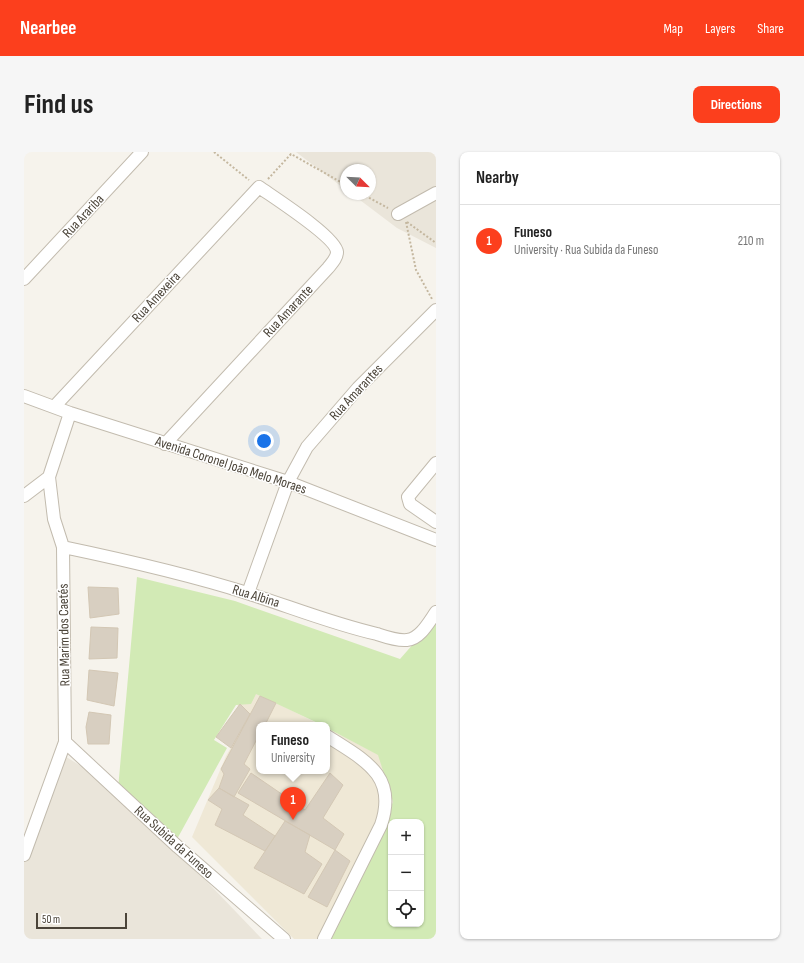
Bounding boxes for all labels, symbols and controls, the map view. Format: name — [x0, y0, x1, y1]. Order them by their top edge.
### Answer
text: Nearbee — [20, 17, 76, 40]
text: Map — [663, 20, 683, 37]
text: Layers — [705, 20, 735, 37]
text: Share — [757, 20, 784, 37]
button: Directions — [693, 86, 780, 123]
text: Find us — [24, 88, 93, 121]
north arrow — [340, 164, 376, 200]
text: Nearby — [476, 168, 519, 188]
street label: Rua Arariba — [59, 191, 107, 241]
text: Funeso — [514, 223, 552, 242]
text: 1 — [486, 233, 492, 249]
text: 210 m — [738, 233, 764, 249]
text: University · Rua Subida da Funeso — [514, 242, 658, 258]
street label: Rua Amexeira — [128, 268, 184, 326]
street label: Rua Amarante — [259, 281, 317, 341]
street label: Rua Amarantes — [326, 360, 386, 424]
your location — [254, 431, 274, 451]
street label: Avenida Coronel João Melo Moraes — [152, 432, 309, 497]
street label: Rua Albina — [230, 581, 282, 611]
street label: Rua Marim dos Caetés — [55, 584, 73, 686]
popup — [256, 722, 330, 774]
text: Funeso — [271, 731, 309, 750]
text: University — [271, 750, 315, 766]
pin: 1 — [280, 787, 306, 820]
street label: Rua Subida da Funeso — [131, 802, 217, 882]
map controls — [388, 819, 424, 927]
button: + — [388, 819, 424, 855]
button: − — [388, 855, 424, 891]
button: locate — [388, 891, 424, 927]
scale bar — [36, 911, 127, 930]
text: 50 m — [42, 913, 60, 926]

